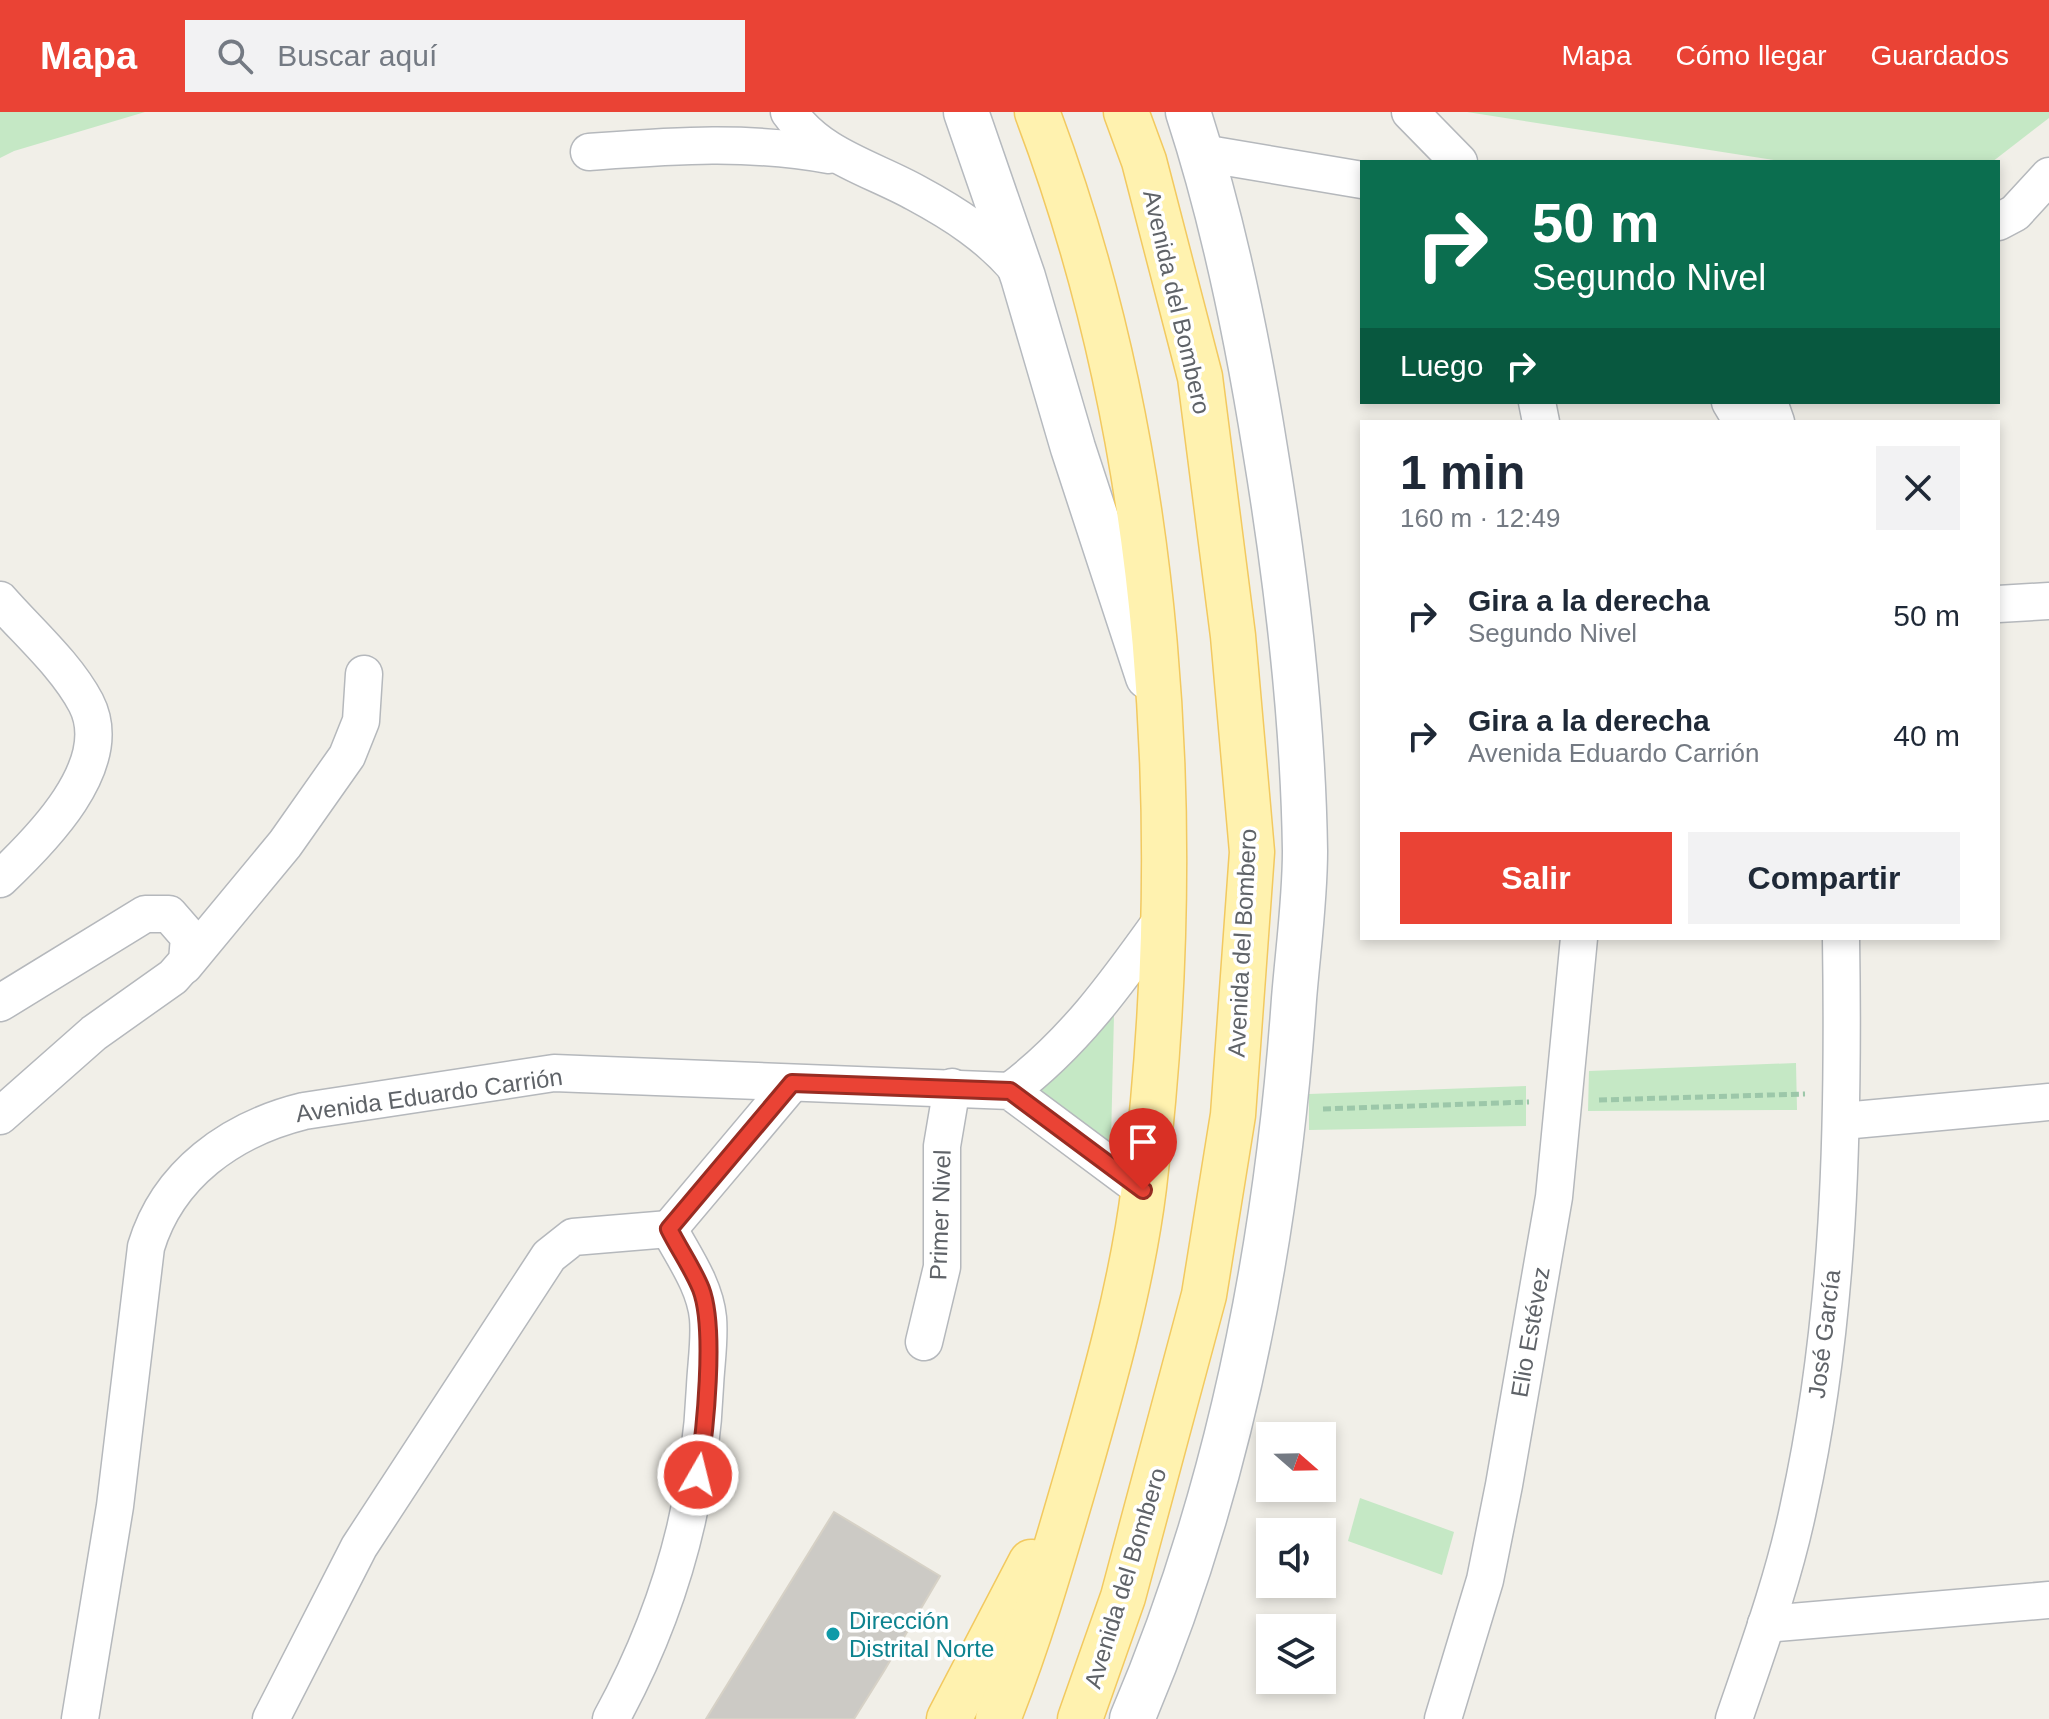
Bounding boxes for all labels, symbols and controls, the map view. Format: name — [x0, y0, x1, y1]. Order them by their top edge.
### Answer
search box — [185, 20, 745, 92]
icon: search — [213, 34, 257, 78]
text: Mapa — [40, 35, 137, 77]
text: Buscar aquí — [277, 39, 437, 72]
text: Mapa — [1561, 40, 1632, 71]
text: Cómo llegar — [1676, 40, 1826, 71]
text: Guardados — [1870, 40, 2009, 71]
street label: Avenida del Bombero — [1138, 187, 1216, 417]
text: 50 m — [1532, 191, 1660, 254]
icon: right — [1400, 192, 1504, 296]
text: Segundo Nivel — [1532, 257, 1766, 298]
icon: right — [1499, 344, 1543, 388]
text: Luego — [1400, 349, 1483, 382]
text: 1 min — [1400, 446, 1525, 499]
button: close — [1876, 446, 1960, 530]
text: 160 m · 12:49 — [1400, 503, 1560, 533]
text: Gira a la derecha — [1468, 584, 1710, 617]
icon: right — [1400, 594, 1444, 638]
text: 50 m — [1893, 599, 1960, 632]
text: Segundo Nivel — [1468, 618, 1637, 648]
text: Gira a la derecha — [1468, 704, 1710, 737]
icon: right — [1400, 714, 1444, 758]
text: 40 m — [1893, 719, 1960, 752]
text: Avenida Eduardo Carrión — [1468, 738, 1759, 768]
street label: Avenida del Bombero — [1223, 828, 1261, 1058]
button: Salir — [1400, 832, 1672, 924]
button: Compartir — [1688, 832, 1960, 924]
street label: Avenida Eduardo Carrión — [294, 1063, 564, 1127]
pin — [1109, 1108, 1177, 1190]
icon: arrive — [1121, 1120, 1165, 1164]
street label: Primer Nivel — [924, 1149, 956, 1281]
street label: Elio Estévez — [1505, 1265, 1555, 1399]
street label: José García — [1803, 1267, 1845, 1400]
north arrow — [1256, 1422, 1336, 1502]
map controls — [1256, 1422, 1336, 1694]
position arrow — [656, 1433, 740, 1517]
street label: Avenida del Bombero — [1079, 1465, 1171, 1691]
button: sound — [1256, 1518, 1336, 1598]
place label: Dirección Distrital Norte — [849, 1607, 994, 1662]
button: layers — [1256, 1614, 1336, 1694]
marker: Dirección Distrital Norte — [824, 1625, 842, 1643]

